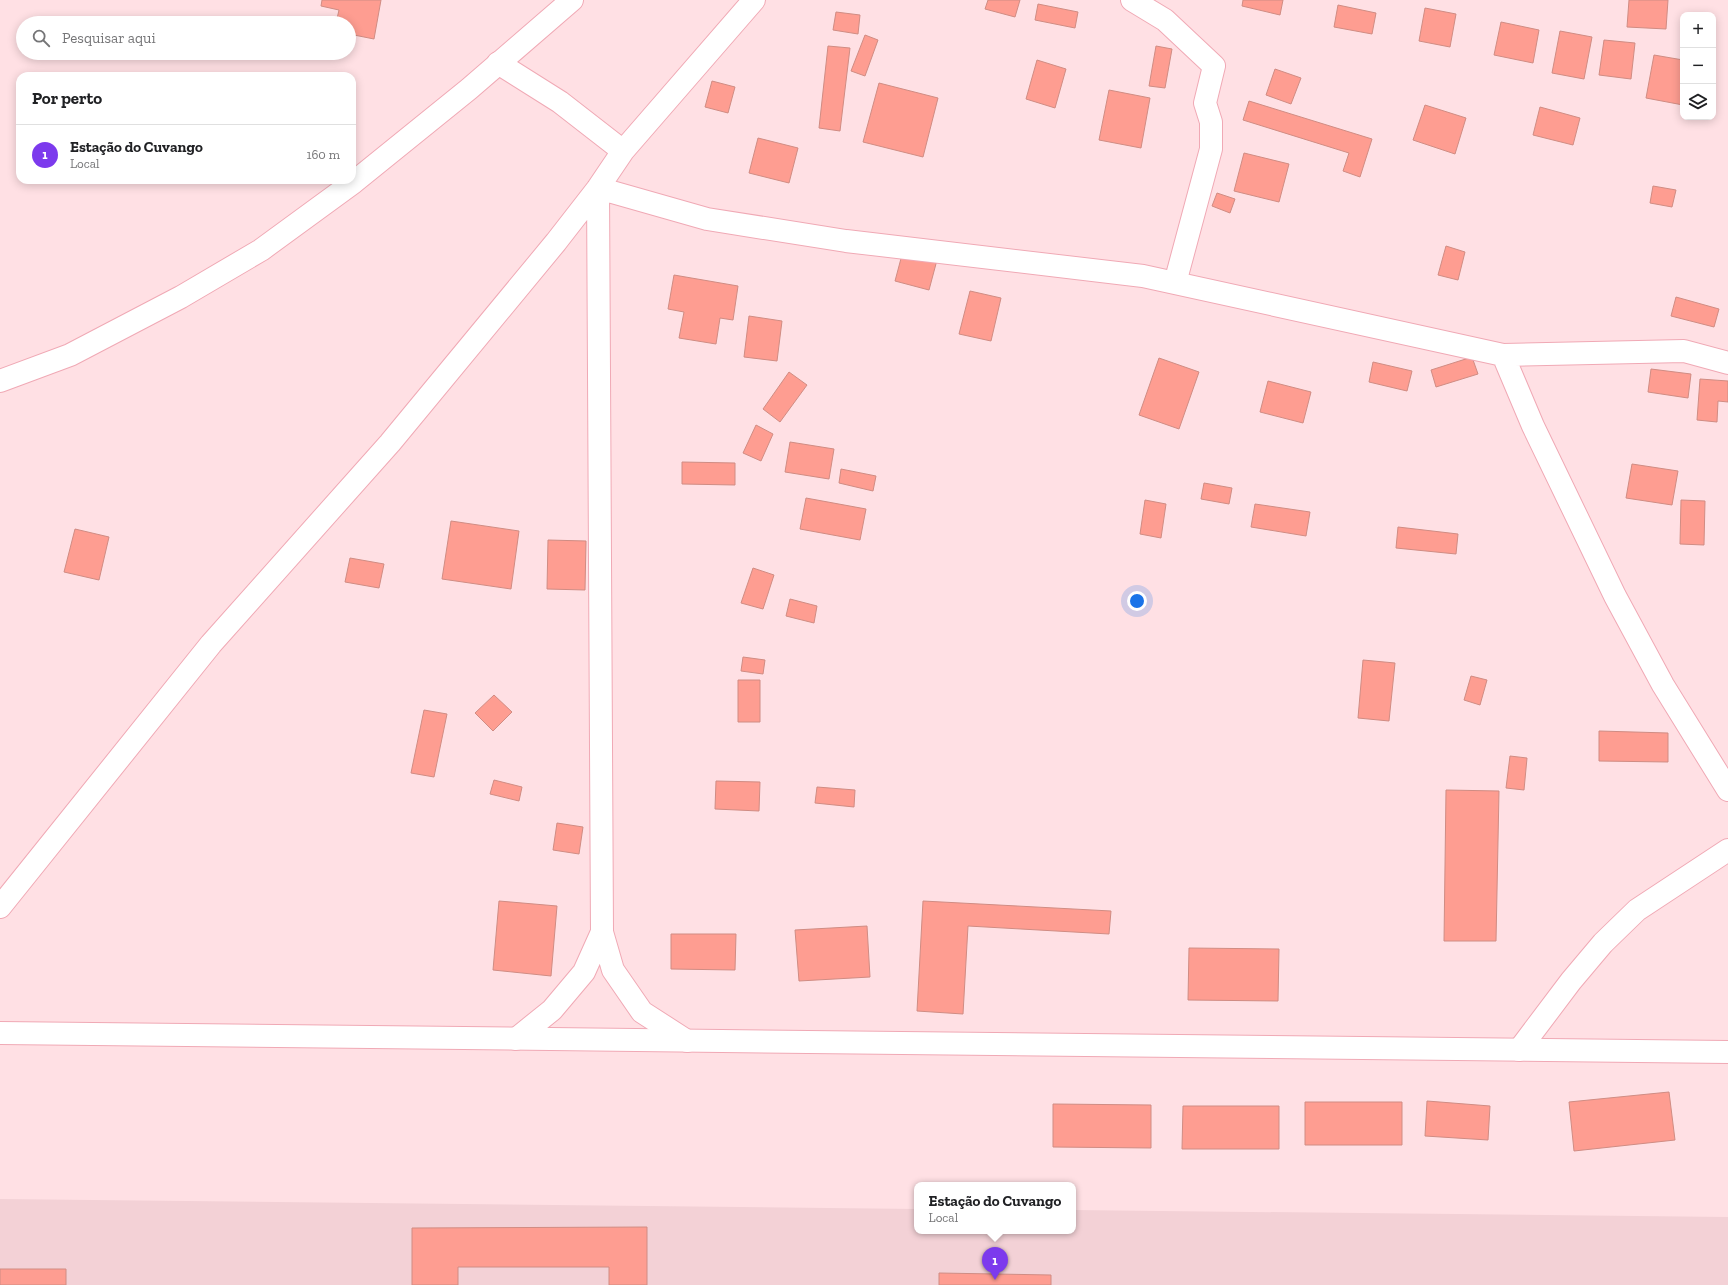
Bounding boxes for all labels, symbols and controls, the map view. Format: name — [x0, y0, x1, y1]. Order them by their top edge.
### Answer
map controls — [1680, 12, 1716, 120]
button: + — [1680, 12, 1716, 48]
search box — [16, 16, 356, 60]
icon: search — [30, 27, 52, 49]
text: Pesquisar aqui — [62, 29, 156, 47]
button: − — [1680, 48, 1716, 84]
button: layers — [1680, 84, 1716, 120]
text: Por perto — [32, 88, 102, 108]
text: Estação do Cuvango — [70, 138, 203, 156]
text: 1 — [42, 147, 48, 162]
text: 160 m — [306, 147, 340, 162]
text: Local — [70, 156, 100, 171]
your location — [1127, 591, 1147, 611]
popup — [914, 1182, 1076, 1234]
text: Estação do Cuvango — [929, 1192, 1061, 1210]
text: Local — [929, 1210, 958, 1225]
pin: 1 — [982, 1247, 1008, 1280]

